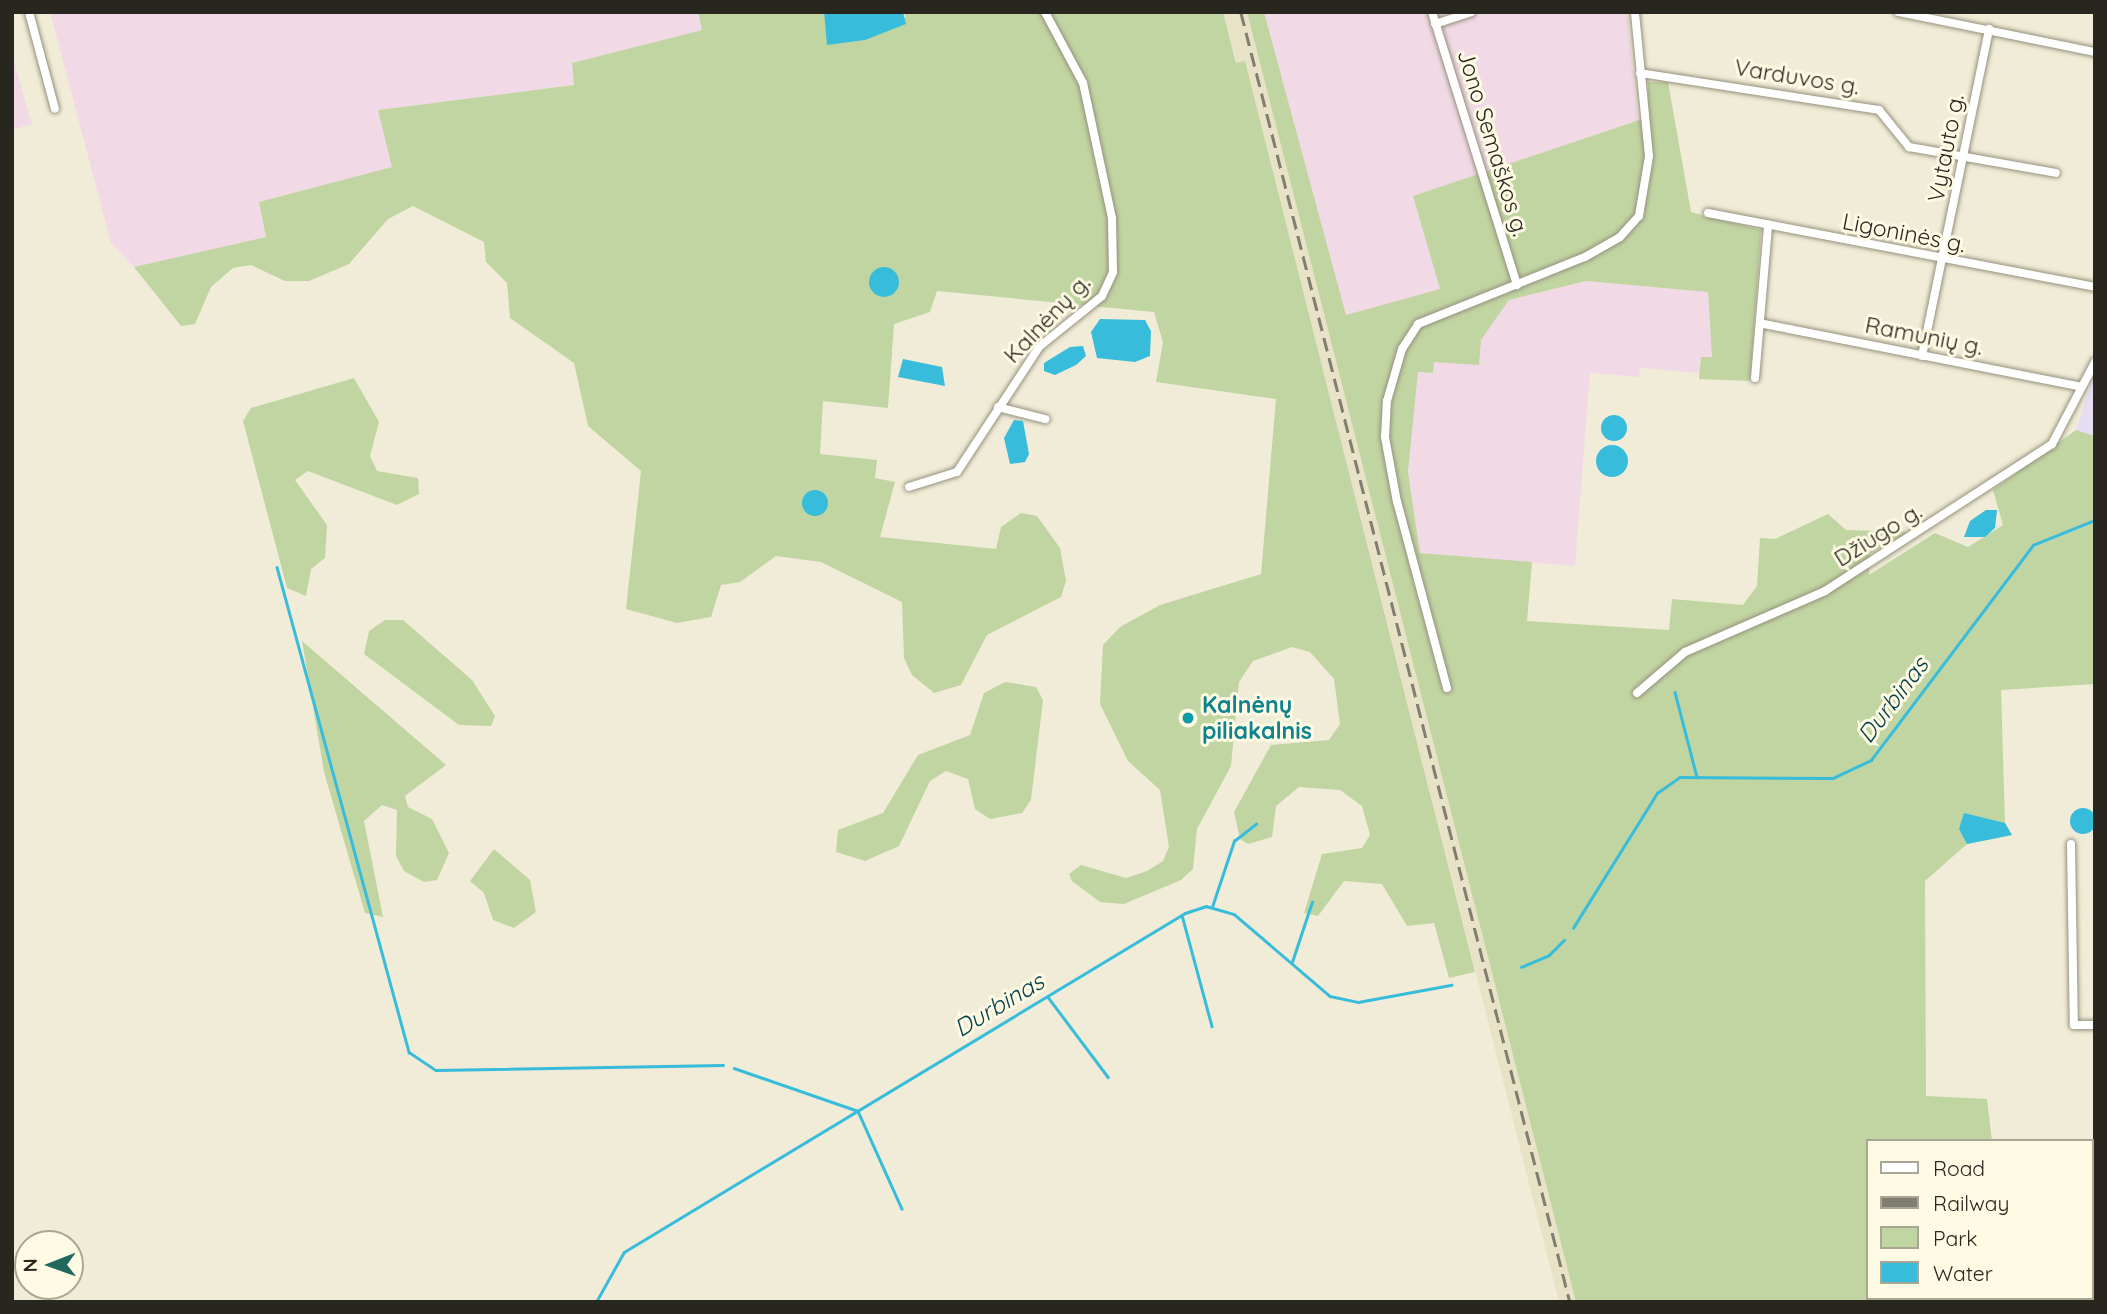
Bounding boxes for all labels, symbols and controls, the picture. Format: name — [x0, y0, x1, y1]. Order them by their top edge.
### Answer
street label: Jono Semaškos g. — [1452, 46, 1534, 240]
street label: Varduvos g. — [1733, 53, 1861, 101]
street label: Vytauto g. — [1922, 92, 1970, 204]
street label: Ligoninės g. — [1840, 208, 1968, 258]
street label: Kalnėnų g. — [998, 269, 1096, 369]
street label: Ramunių g. — [1863, 311, 1985, 361]
street label: Džiugo g. — [1829, 497, 1927, 573]
water label: Durbinas — [1852, 652, 1934, 748]
place label: Kalnėnų piliakalnis — [1202, 691, 1312, 745]
marker: Kalnėnų piliakalnis — [1180, 710, 1196, 726]
water label: Durbinas — [949, 967, 1049, 1043]
legend — [1866, 1139, 2093, 1300]
text: Road — [1933, 1155, 1985, 1181]
text: Railway — [1933, 1190, 2009, 1216]
text: Park — [1933, 1225, 1977, 1251]
north arrow — [14, 1230, 84, 1300]
text: N — [18, 1258, 42, 1273]
text: Water — [1933, 1260, 1993, 1286]

